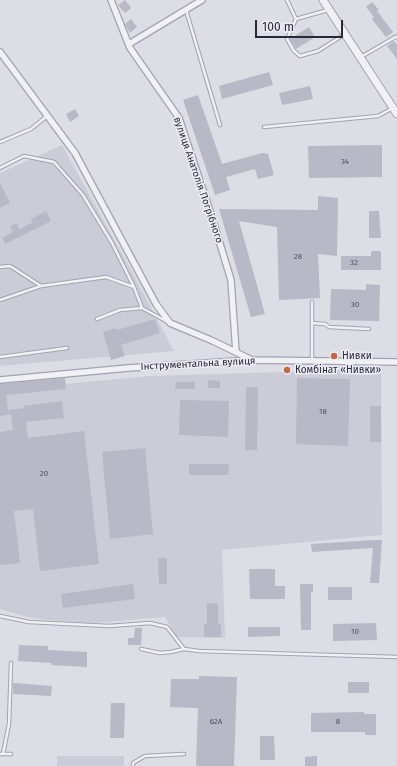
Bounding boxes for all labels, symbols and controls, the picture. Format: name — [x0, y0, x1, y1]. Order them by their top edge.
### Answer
scale bar — [257, 12, 345, 38]
text: 100 m — [262, 20, 294, 34]
street label: вулиця Анатолія Погрібного — [171, 115, 225, 245]
house number: 34 — [341, 157, 349, 167]
house number: 28 — [294, 252, 302, 262]
house number: 32 — [350, 258, 358, 268]
house number: 30 — [351, 300, 359, 310]
place label: Нивки — [342, 350, 372, 362]
marker: Нивки — [329, 351, 339, 361]
street label: Інструментальна вулиця — [140, 355, 256, 373]
place label: Комбінат «Нивки» — [295, 364, 381, 376]
marker: Комбінат «Нивки» — [282, 365, 292, 375]
house number: 18 — [319, 407, 327, 417]
house number: 20 — [40, 469, 48, 479]
house number: 10 — [351, 627, 359, 637]
house number: 62А — [210, 717, 222, 727]
house number: 8 — [336, 717, 340, 727]

